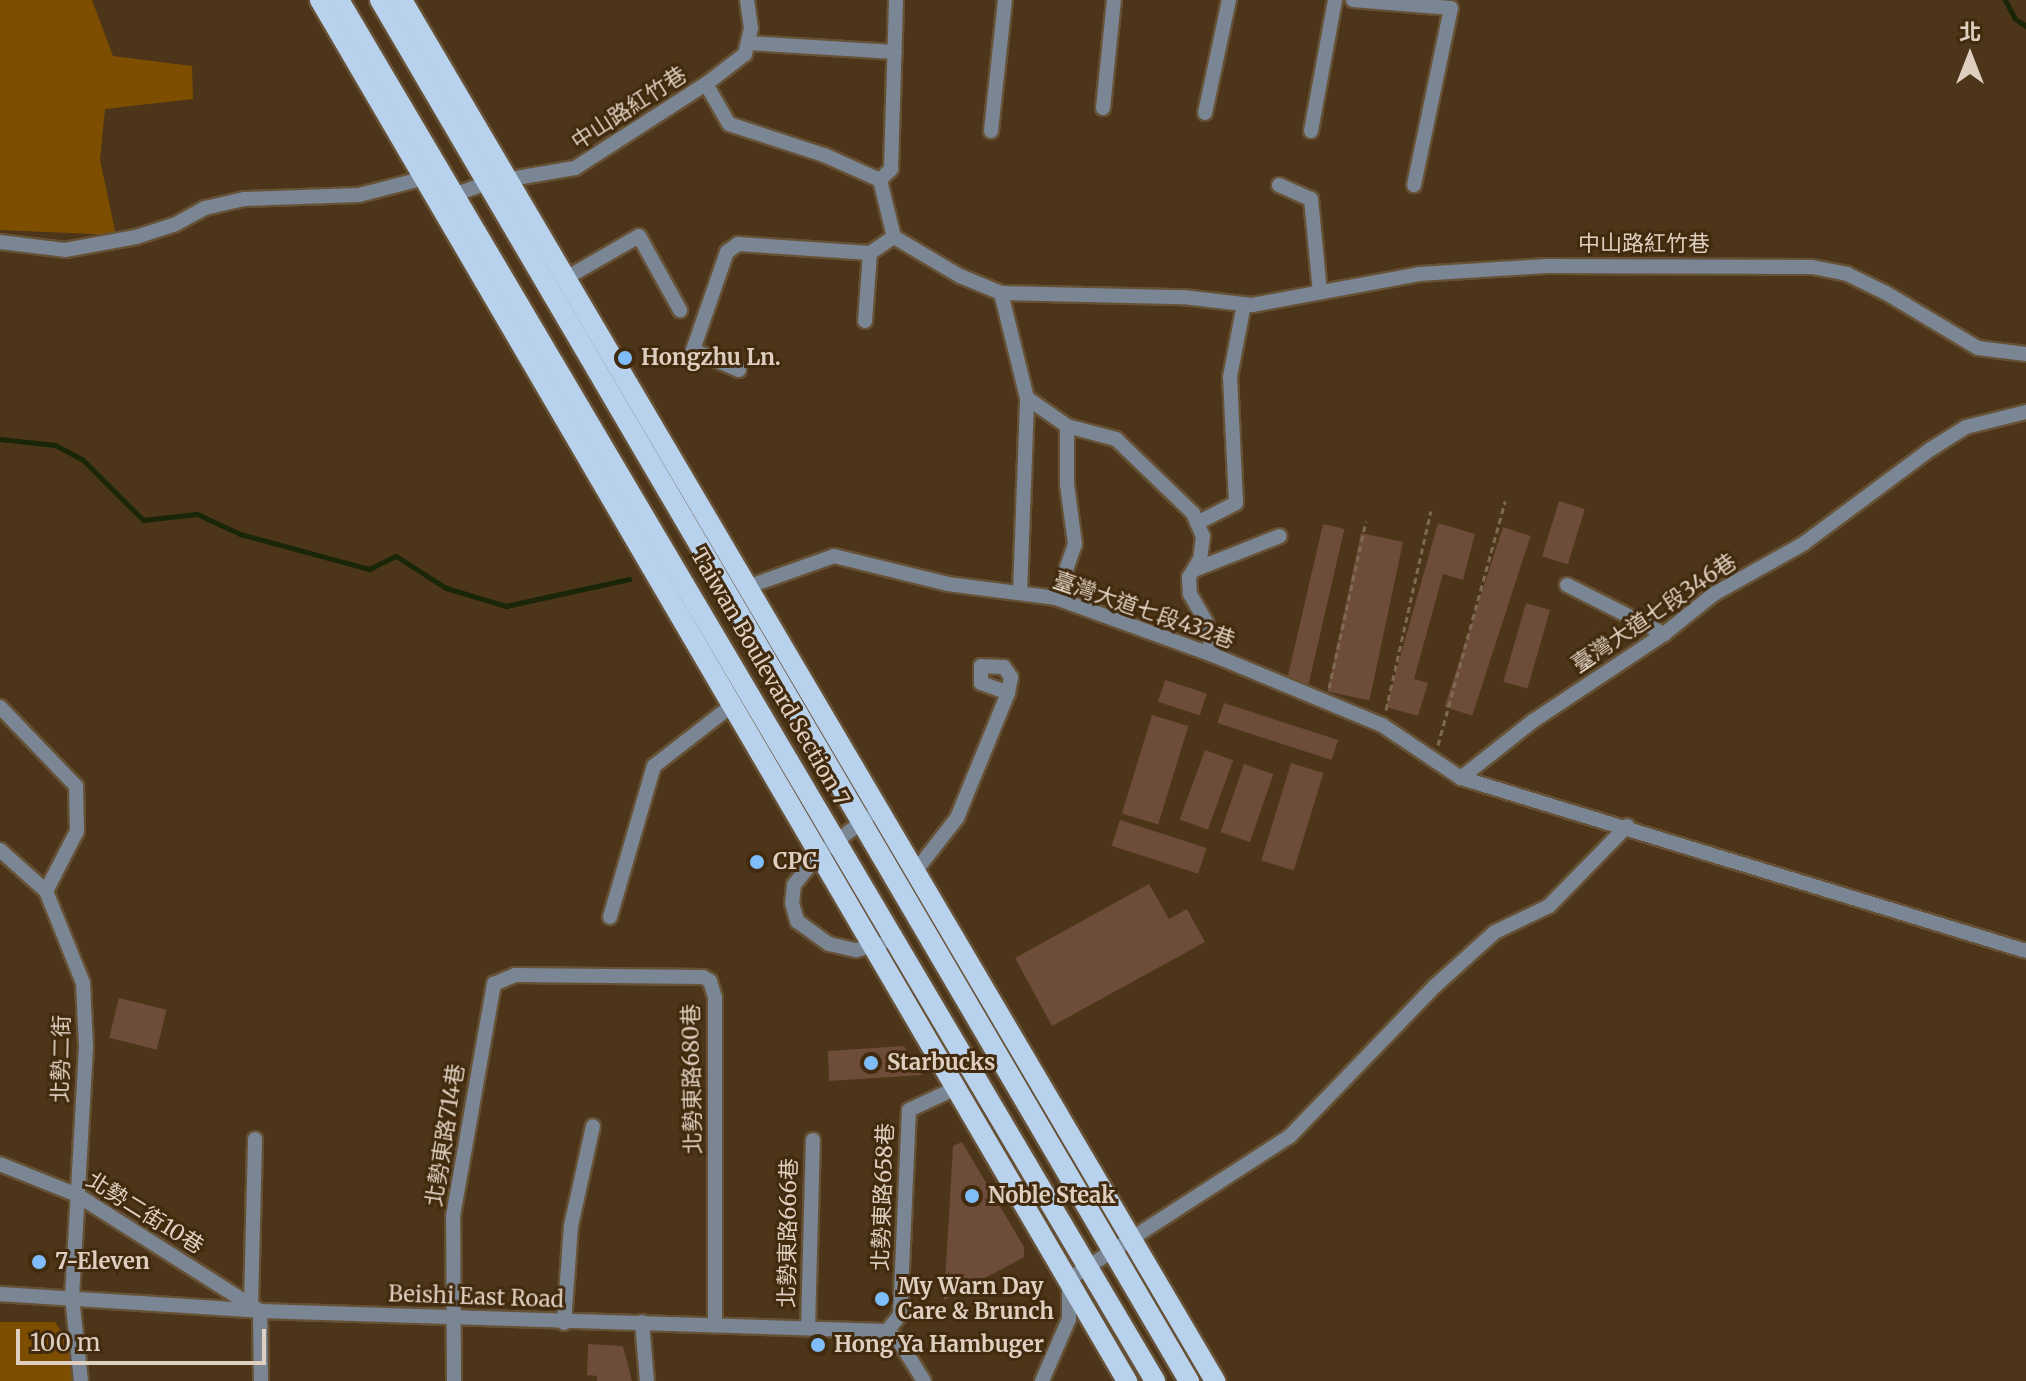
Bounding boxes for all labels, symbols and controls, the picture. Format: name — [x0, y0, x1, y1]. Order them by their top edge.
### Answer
north arrow — [1930, 16, 2010, 96]
text: 北 — [1959, 18, 1981, 46]
street label: 中山路紅竹巷 — [566, 61, 692, 155]
street label: 中山路紅竹巷 — [1578, 231, 1710, 257]
place label: Hongzhu Ln. — [641, 345, 781, 371]
marker: Hongzhu Ln. — [616, 349, 634, 367]
street label: Taiwan Boulevard Section 7 — [685, 543, 855, 811]
street label: 臺灣大道七段346巷 — [1567, 548, 1741, 678]
street label: 臺灣大道七段432巷 — [1050, 566, 1238, 654]
place label: CPC — [773, 849, 817, 875]
marker: CPC — [748, 853, 766, 871]
street label: 北勢東路680巷 — [677, 1004, 707, 1154]
street label: 北勢二街 — [47, 1015, 75, 1103]
place label: Starbucks — [887, 1050, 995, 1076]
marker: Starbucks — [862, 1054, 880, 1072]
street label: 北勢東路714巷 — [421, 1062, 469, 1208]
street label: 北勢東路658巷 — [867, 1123, 899, 1271]
street label: 北勢東路666巷 — [773, 1158, 803, 1308]
street label: 北勢二街10巷 — [82, 1167, 208, 1259]
place label: Noble Steak — [988, 1183, 1116, 1209]
marker: Noble Steak — [963, 1187, 981, 1205]
place label: 7-Eleven — [55, 1249, 150, 1275]
marker: 7-Eleven — [30, 1253, 48, 1271]
place label: My Warn Day Care & Brunch — [898, 1273, 1054, 1324]
street label: Beishi East Road — [388, 1281, 564, 1313]
marker: My Warn Day Care & Brunch — [873, 1290, 891, 1308]
scale bar — [20, 1313, 270, 1363]
text: 100 m — [30, 1327, 100, 1358]
place label: Hong Ya Hambuger — [834, 1332, 1044, 1358]
marker: Hong Ya Hambuger — [809, 1336, 827, 1354]

